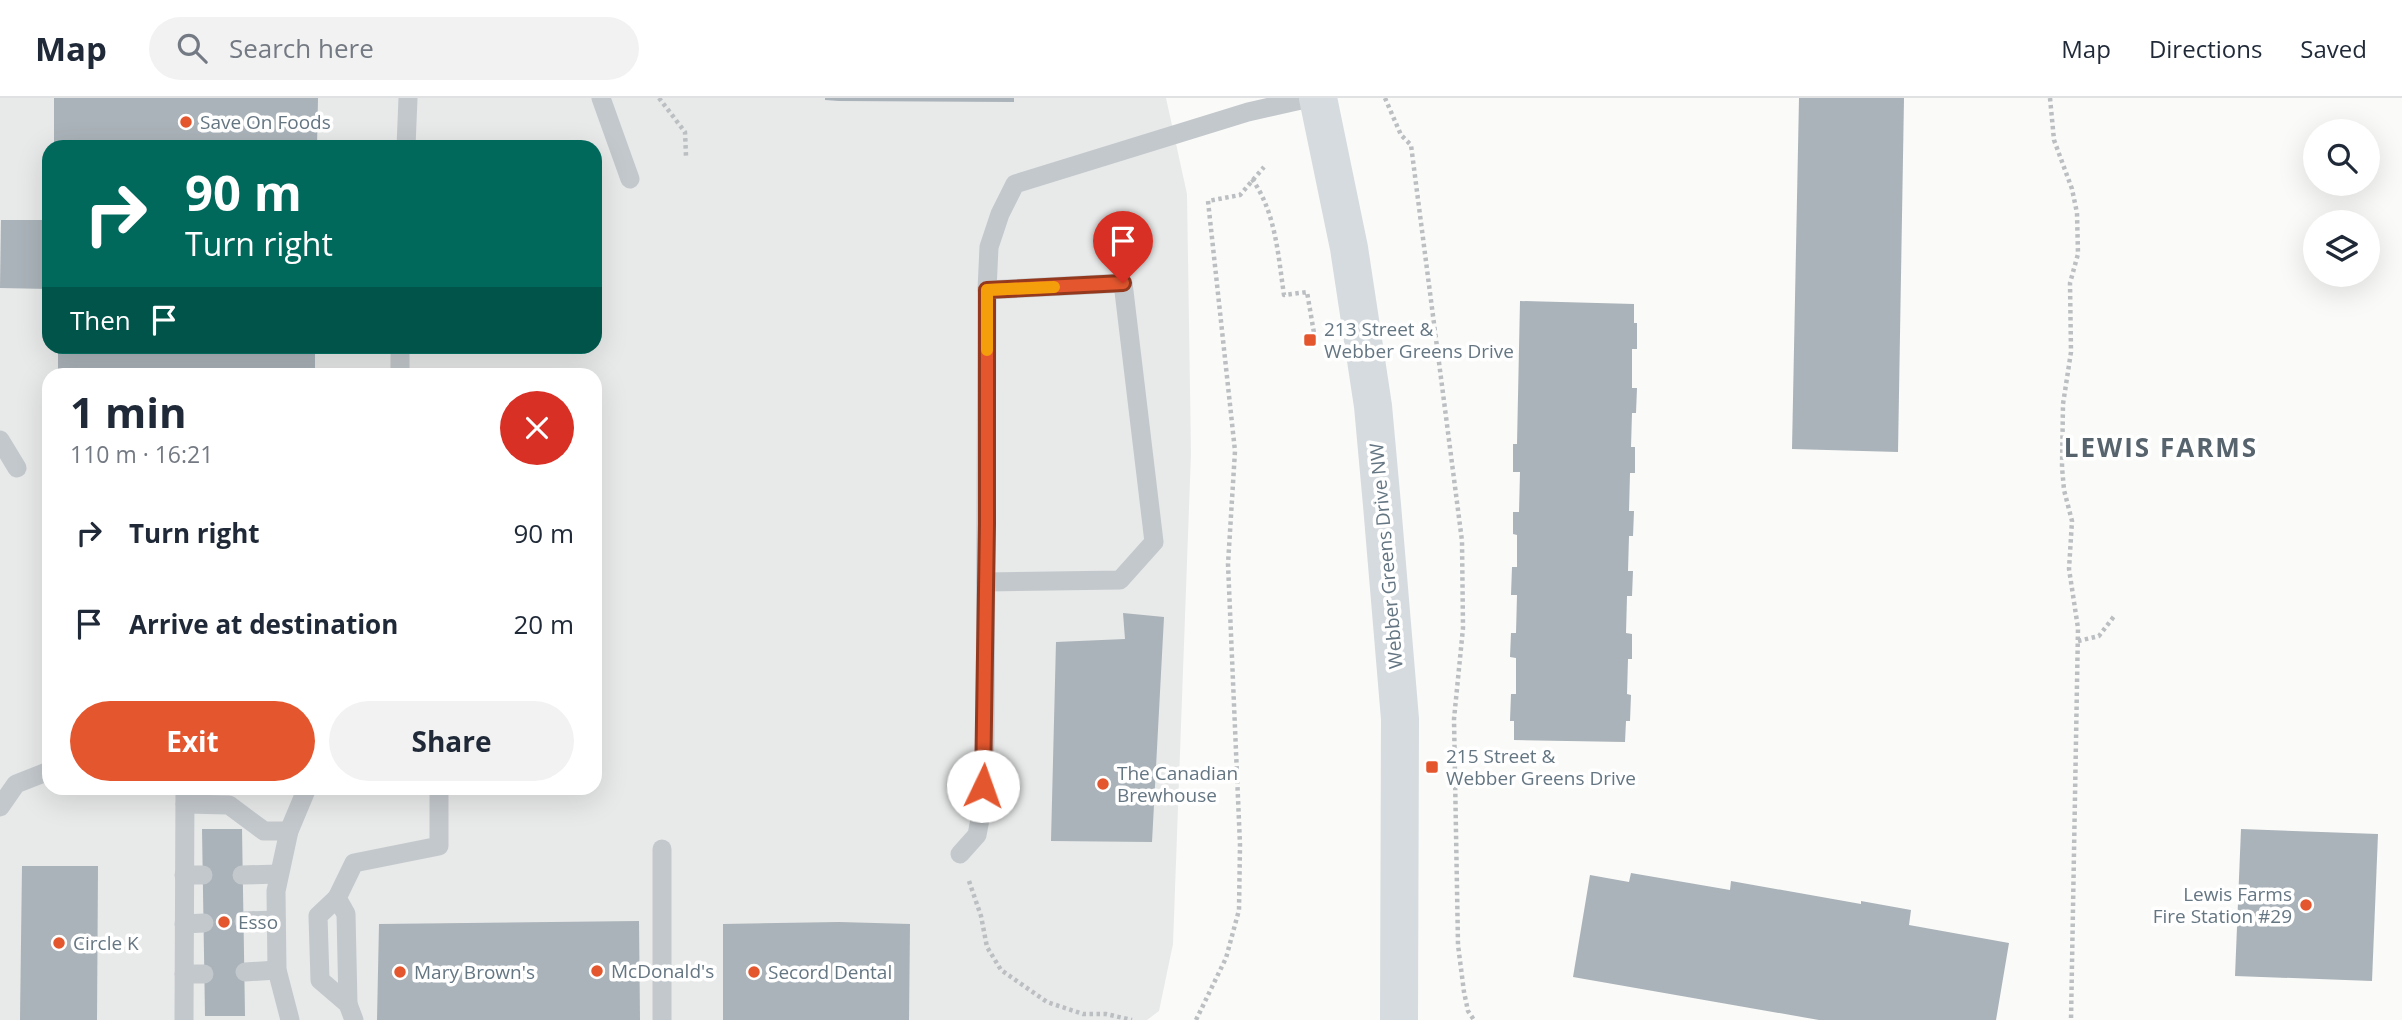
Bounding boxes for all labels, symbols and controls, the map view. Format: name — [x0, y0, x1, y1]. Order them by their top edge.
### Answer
search box — [149, 17, 639, 80]
text: Map — [35, 26, 107, 71]
icon: search — [173, 29, 211, 67]
text: Search here — [229, 30, 374, 66]
text: Map — [2061, 32, 2111, 65]
text: Directions — [2149, 32, 2262, 65]
text: Saved — [2300, 32, 2367, 65]
place label: Save On Foods — [200, 109, 331, 135]
marker: Save On Foods — [178, 114, 194, 130]
map controls — [2303, 119, 2380, 287]
button: search — [2303, 119, 2380, 196]
text: 90 m — [185, 159, 302, 225]
icon: right — [70, 168, 161, 259]
button: layers — [2303, 210, 2380, 287]
pin — [1093, 211, 1153, 283]
text: Turn right — [185, 222, 333, 265]
icon: arrive — [1104, 222, 1142, 260]
icon: arrive — [145, 301, 183, 339]
text: Then — [70, 302, 131, 338]
place label: 213 Street & Webber Greens Drive — [1324, 316, 1514, 364]
marker: 213 Street & Webber Greens Drive — [1302, 332, 1318, 348]
text: 1 min — [70, 383, 187, 440]
button: close — [500, 391, 574, 465]
district label: LEWIS FARMS — [2064, 429, 2258, 465]
text: 110 m · 16:21 — [70, 438, 213, 470]
street label: Webber Greens Drive NW — [1363, 442, 1409, 670]
icon: right — [70, 514, 108, 552]
text: Turn right — [129, 515, 260, 551]
text: 90 m — [513, 515, 574, 551]
icon: arrive — [70, 605, 108, 643]
text: Arrive at destination — [129, 606, 398, 642]
text: 20 m — [513, 606, 574, 642]
button: Exit — [70, 701, 315, 781]
button: Share — [329, 701, 574, 781]
place label: 215 Street & Webber Greens Drive — [1446, 743, 1636, 791]
position arrow — [946, 749, 1020, 823]
marker: 215 Street & Webber Greens Drive — [1424, 759, 1440, 775]
place label: The Canadian Brewhouse — [1117, 760, 1238, 808]
marker: The Canadian Brewhouse — [1095, 776, 1111, 792]
place label: Lewis Farms Fire Station #29 — [2153, 881, 2292, 929]
marker: Lewis Farms Fire Station #29 — [2298, 897, 2314, 913]
place label: Esso — [238, 909, 278, 935]
marker: Esso — [216, 914, 232, 930]
place label: Circle K — [73, 930, 139, 956]
marker: Circle K — [51, 935, 67, 951]
place label: McDonald's — [611, 958, 714, 984]
place label: Mary Brown's — [414, 959, 535, 985]
place label: Secord Dental — [768, 959, 892, 985]
marker: McDonald's — [589, 963, 605, 979]
marker: Mary Brown's — [392, 964, 408, 980]
marker: Secord Dental — [746, 964, 762, 980]

